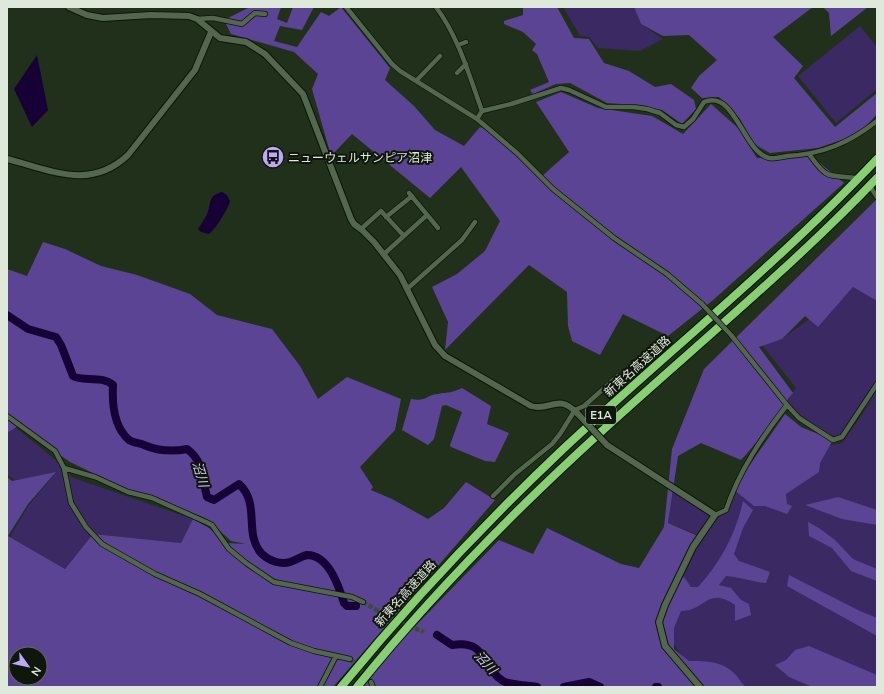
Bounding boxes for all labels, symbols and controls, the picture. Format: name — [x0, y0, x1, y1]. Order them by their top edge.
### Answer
bus stop icon: ニューウェルサンピア沼津 — [260, 144, 286, 170]
place label: ニューウェルサンピア沼津 — [288, 150, 432, 165]
street label: 新東名高速道路 — [601, 332, 673, 400]
road number: E1A — [586, 406, 616, 424]
water label: 沼川 — [190, 459, 213, 491]
street label: 新東名高速道路 — [371, 557, 439, 629]
north arrow — [8, 646, 48, 686]
water label: 沼川 — [471, 647, 502, 678]
text: N — [28, 664, 45, 679]

